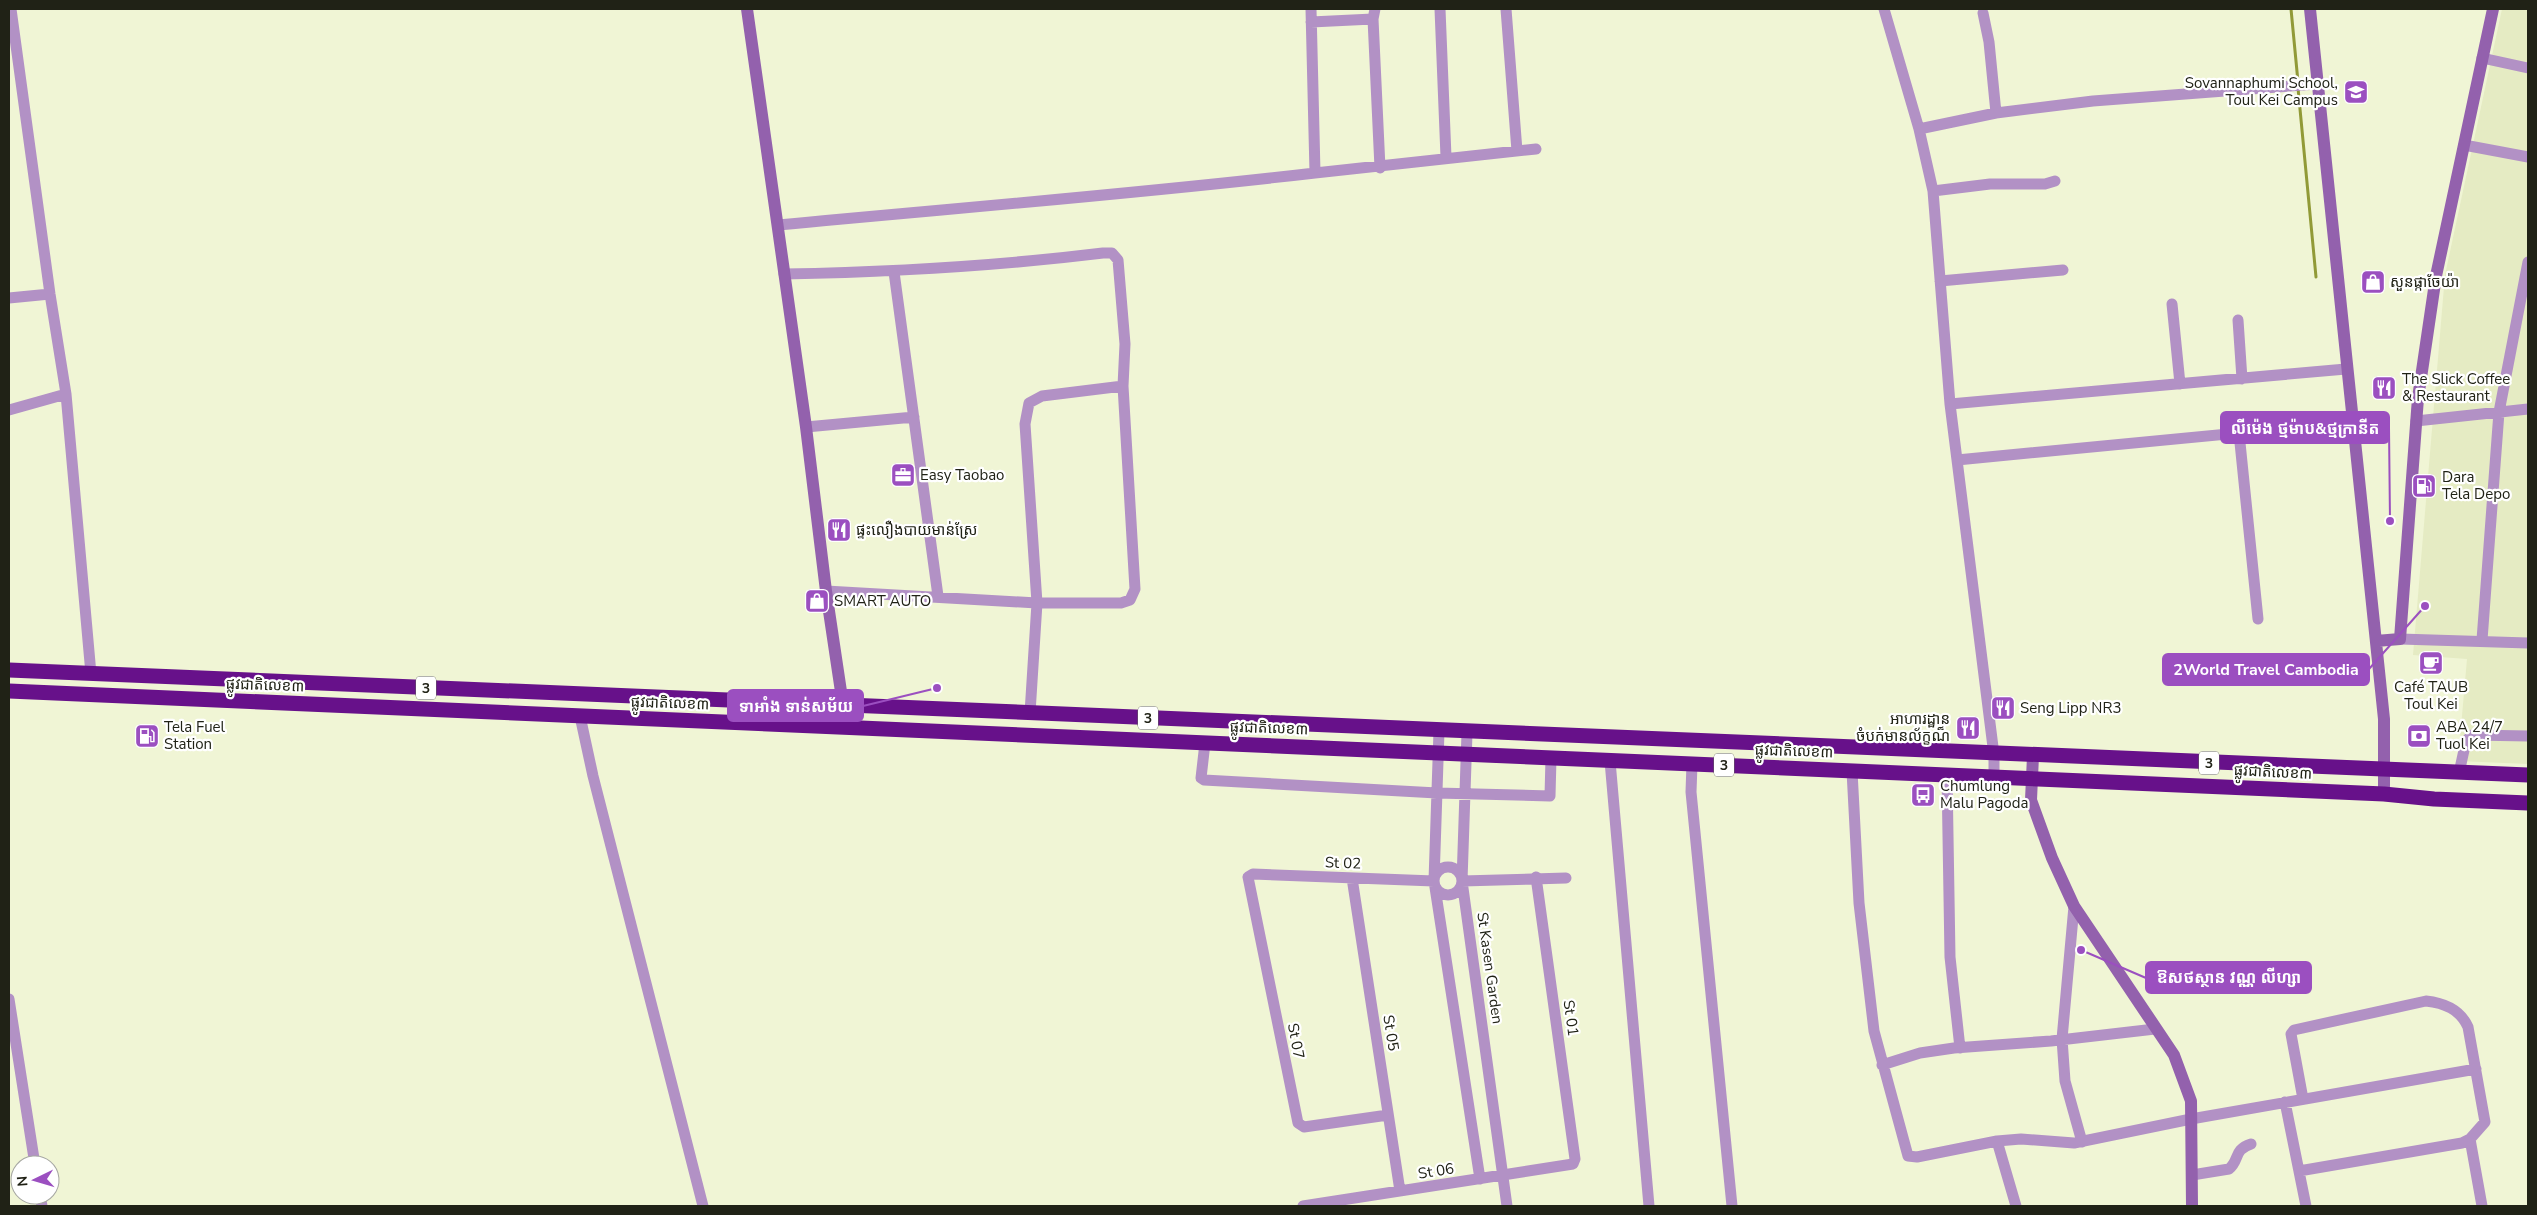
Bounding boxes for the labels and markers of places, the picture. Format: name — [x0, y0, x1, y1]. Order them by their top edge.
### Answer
place label: Sovannaphumi School, Toul Kei Campus — [2185, 73, 2338, 110]
school or university icon: Sovannaphumi School, Toul Kei Campus — [2343, 79, 2369, 105]
shop icon: សួនផ្កាចែយ៉ា — [2360, 269, 2386, 295]
place label: សួនផ្កាចែយ៉ា — [2390, 272, 2459, 292]
place label: The Slick Coffee & Restaurant — [2402, 369, 2510, 406]
restaurant icon: The Slick Coffee & Restaurant — [2371, 375, 2397, 401]
callout: លីម៉េង ថ្មម៉ាប&ថ្មក្រានីត — [2221, 412, 2389, 443]
office icon: Easy Taobao — [890, 462, 916, 488]
place label: Easy Taobao — [920, 465, 1004, 485]
place label: Dara Tela Depo — [2442, 467, 2510, 504]
fuel station icon: Dara Tela Depo — [2411, 473, 2437, 499]
restaurant icon: ផ្ទះលឿងបាយមាន់ស្រែ — [826, 517, 852, 543]
place label: ផ្ទះលឿងបាយមាន់ស្រែ — [856, 520, 977, 540]
shop icon: SMART AUTO — [804, 588, 830, 614]
place label: SMART AUTO — [834, 591, 931, 611]
cafe icon: Café TAUB Toul Kei — [2418, 650, 2444, 676]
callout: 2World Travel Cambodia — [2163, 654, 2369, 685]
place label: Café TAUB Toul Kei — [2394, 677, 2468, 714]
callout: ទាអាំង ទាន់សម័យ — [728, 690, 863, 721]
restaurant icon: Seng Lipp NR3 — [1990, 695, 2016, 721]
place label: Seng Lipp NR3 — [2020, 698, 2121, 718]
place label: អាហារដ្ឋាន ចំបក់មានល័ក្ខណ៏ — [1856, 709, 1950, 746]
restaurant icon: អាហារដ្ឋាន ចំបក់មានល័ក្ខណ៏ — [1955, 715, 1981, 741]
place label: Tela Fuel Station — [164, 717, 226, 754]
place label: ABA 24/7 Tuol Kei — [2436, 717, 2503, 754]
fuel station icon: Tela Fuel Station — [134, 723, 160, 749]
bank icon: ABA 24/7 Tuol Kei — [2406, 723, 2432, 749]
place label: Chumlung Malu Pagoda — [1940, 776, 2028, 813]
bus stop icon: Chumlung Malu Pagoda — [1910, 782, 1936, 808]
callout: ឱសថស្ថាន វណ្ណ លីហ្សា — [2146, 962, 2311, 993]

